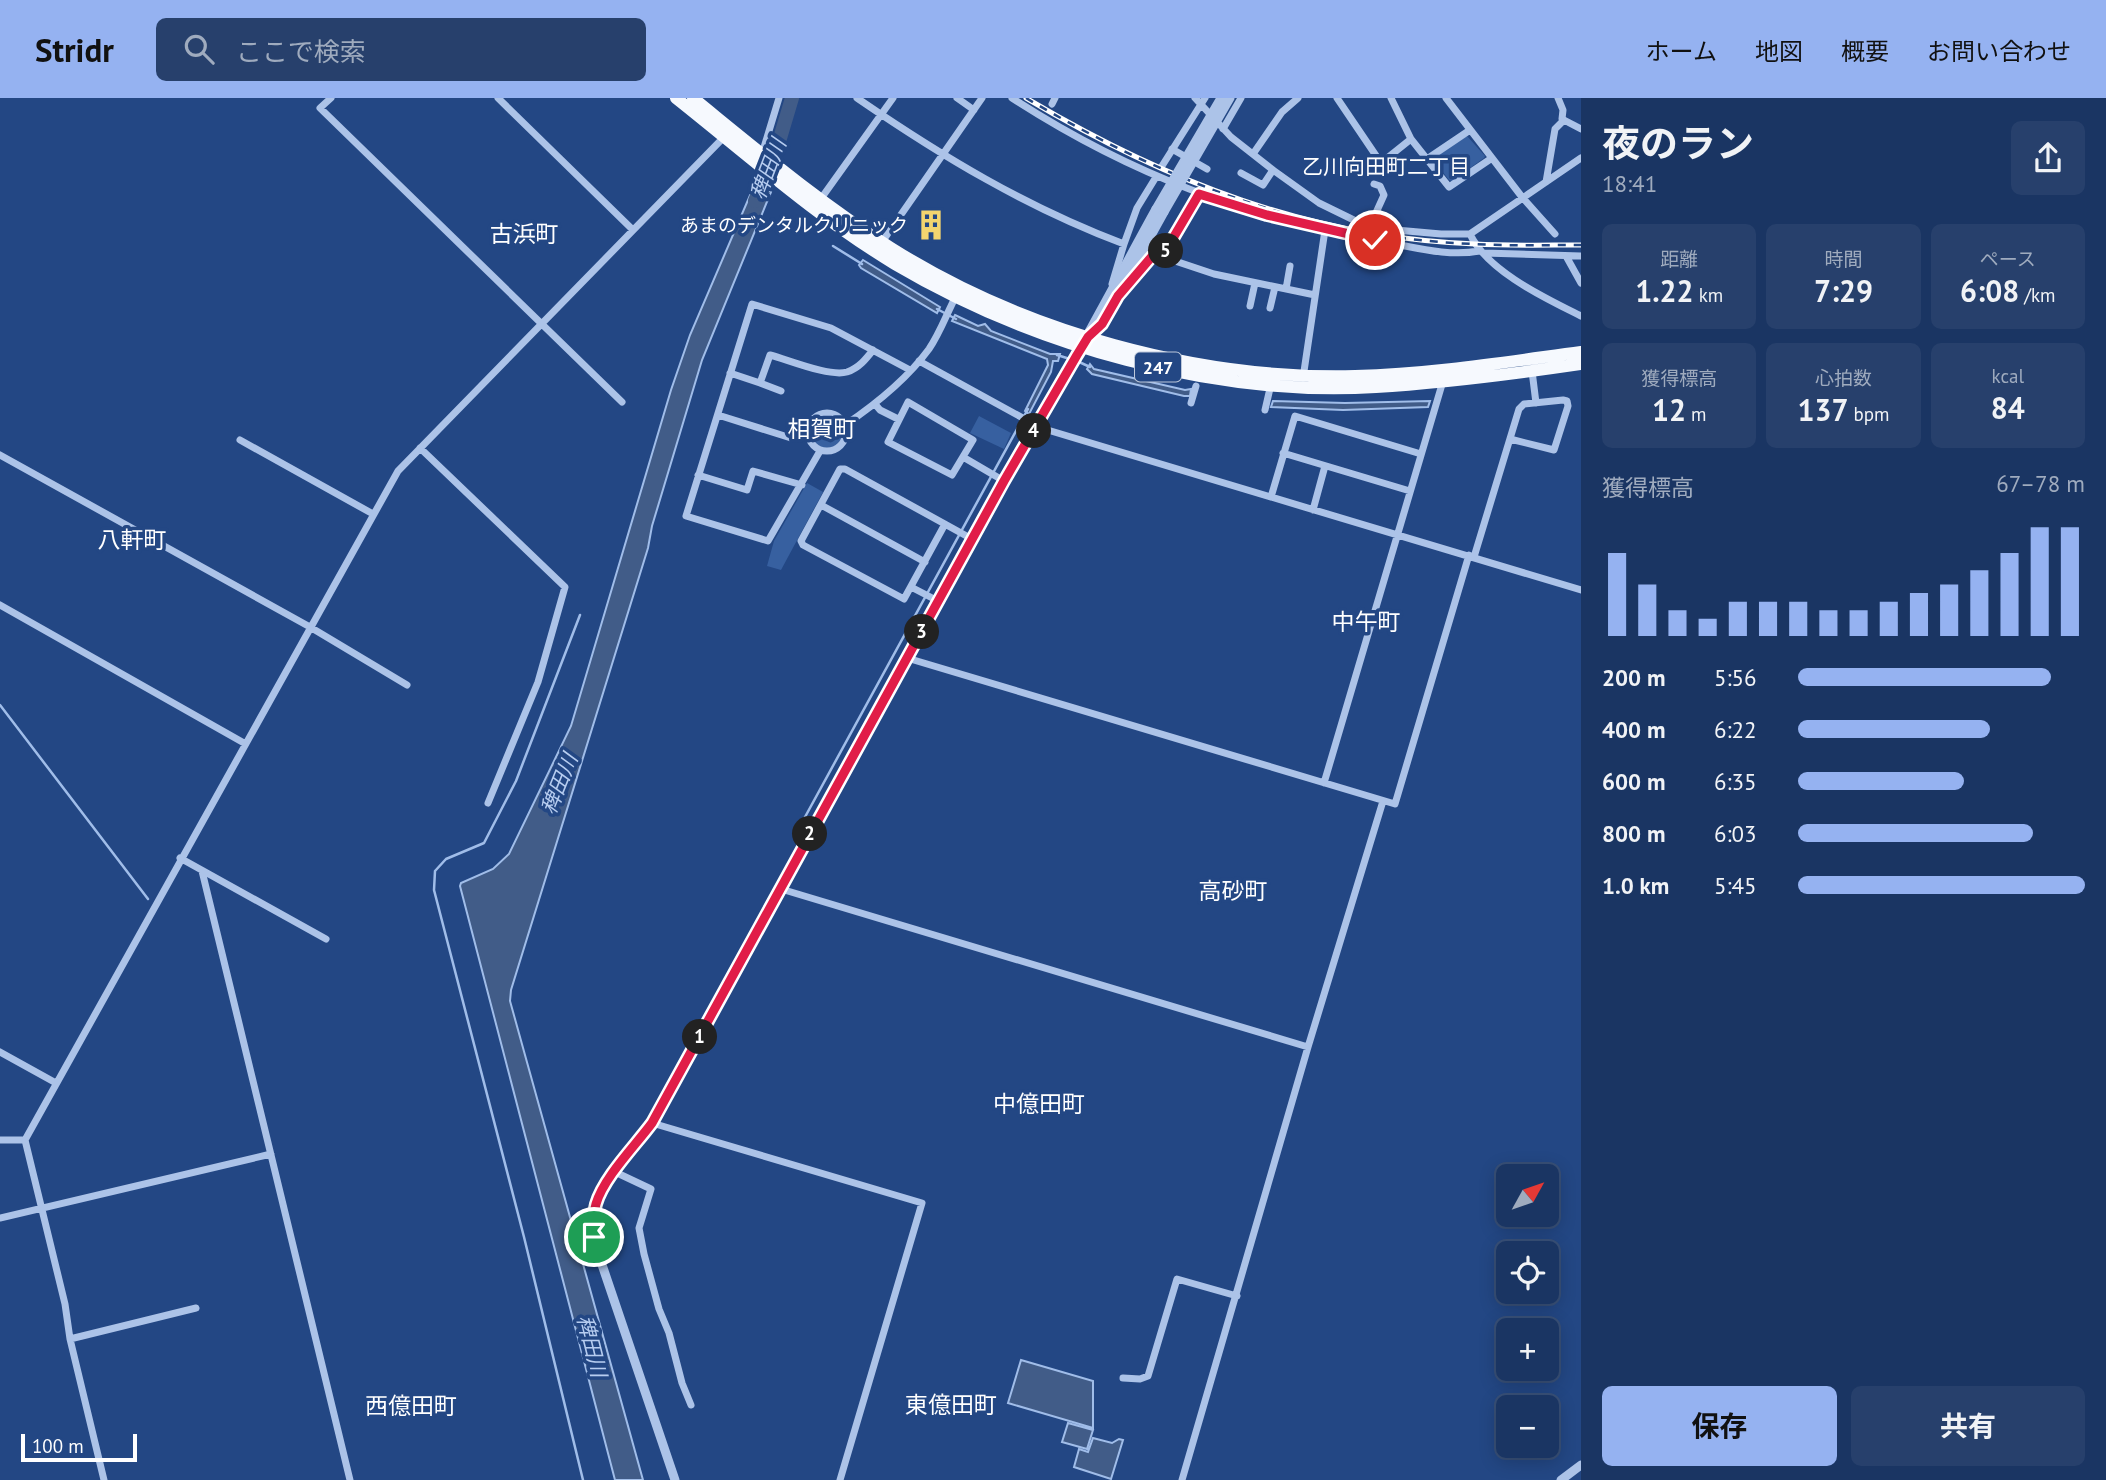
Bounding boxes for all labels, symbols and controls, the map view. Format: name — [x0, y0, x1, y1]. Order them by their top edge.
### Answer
search box — [156, 18, 646, 81]
text: Stridr — [35, 28, 114, 71]
icon: search — [180, 30, 218, 68]
text: ここで検索 — [236, 35, 366, 68]
text: ホーム — [1646, 36, 1717, 67]
text: 地図 — [1755, 36, 1803, 67]
text: 概要 — [1841, 36, 1889, 67]
text: お問い合わせ — [1927, 36, 2071, 67]
text: 夜のラン — [1602, 118, 1754, 167]
button: share — [2011, 121, 2085, 195]
water label: 稗田川 — [744, 133, 793, 203]
district label: 乙川向田町二丁目 — [1302, 153, 1470, 180]
text: 18:41 — [1602, 169, 1657, 198]
building icon: あまのデンタルクリニック — [914, 208, 948, 242]
pin — [1345, 210, 1405, 270]
place label: あまのデンタルクリニック — [680, 213, 908, 237]
district label: 古浜町 — [490, 219, 559, 248]
icon: check — [1356, 221, 1394, 259]
pin: 5 — [1148, 234, 1184, 268]
text: 5 — [1160, 238, 1171, 262]
text: 距離 — [1660, 247, 1698, 271]
text: 時間 — [1824, 247, 1863, 271]
text: ペース — [1980, 247, 2036, 271]
text: 1.22 — [1635, 271, 1694, 310]
text: 7:29 — [1814, 271, 1873, 310]
text: 6:08 — [1960, 271, 2019, 310]
text: km — [1694, 283, 1723, 307]
text: /km — [2019, 283, 2056, 307]
road number: 247 — [1135, 353, 1181, 382]
text: kcal — [1992, 364, 2024, 388]
text: 獲得標高 — [1641, 366, 1717, 390]
text: 心拍数 — [1815, 366, 1872, 390]
text: 84 — [1991, 388, 2025, 427]
text: 12 — [1652, 390, 1686, 429]
text: 137 — [1797, 390, 1848, 429]
text: m — [1686, 402, 1706, 426]
text: bpm — [1848, 402, 1890, 426]
district label: 相賀町 — [788, 414, 857, 443]
pin: 4 — [1016, 414, 1052, 448]
text: 4 — [1028, 418, 1039, 442]
text: 67–78 m — [1996, 469, 2085, 498]
text: 獲得標高 — [1602, 473, 1694, 502]
district label: 八軒町 — [98, 525, 167, 554]
district label: 中午町 — [1332, 607, 1401, 636]
pin: 3 — [904, 614, 940, 650]
text: 3 — [916, 619, 927, 643]
text: 200 m — [1602, 663, 1665, 692]
text: 5:56 — [1714, 663, 1757, 692]
text: 400 m — [1602, 715, 1665, 744]
text: 6:22 — [1714, 715, 1757, 744]
water label: 稗田川 — [535, 748, 584, 818]
text: 600 m — [1602, 767, 1665, 796]
text: 6:35 — [1714, 767, 1757, 796]
pin: 2 — [792, 816, 828, 852]
text: 800 m — [1602, 819, 1665, 848]
text: 6:03 — [1714, 819, 1757, 848]
text: 2 — [804, 821, 815, 845]
text: 1.0 km — [1602, 871, 1669, 900]
text: 5:45 — [1714, 871, 1757, 900]
district label: 高砂町 — [1199, 876, 1268, 905]
pin: 1 — [682, 1020, 718, 1054]
text: 1 — [694, 1024, 705, 1048]
district label: 中億田町 — [993, 1089, 1085, 1118]
north arrow — [1496, 1164, 1559, 1227]
map controls — [1496, 1164, 1559, 1458]
pin — [564, 1207, 624, 1267]
icon: arrive — [575, 1218, 613, 1256]
button: locate — [1496, 1241, 1559, 1304]
water label: 稗田川 — [571, 1312, 613, 1382]
button: + — [1496, 1318, 1559, 1381]
button: 保存 — [1602, 1386, 1837, 1466]
button: 共有 — [1851, 1386, 2085, 1466]
district label: 東億田町 — [905, 1390, 997, 1419]
district label: 西億田町 — [365, 1391, 457, 1420]
button: − — [1496, 1395, 1559, 1458]
scale bar — [21, 1431, 136, 1463]
text: 100 m — [32, 1434, 84, 1458]

